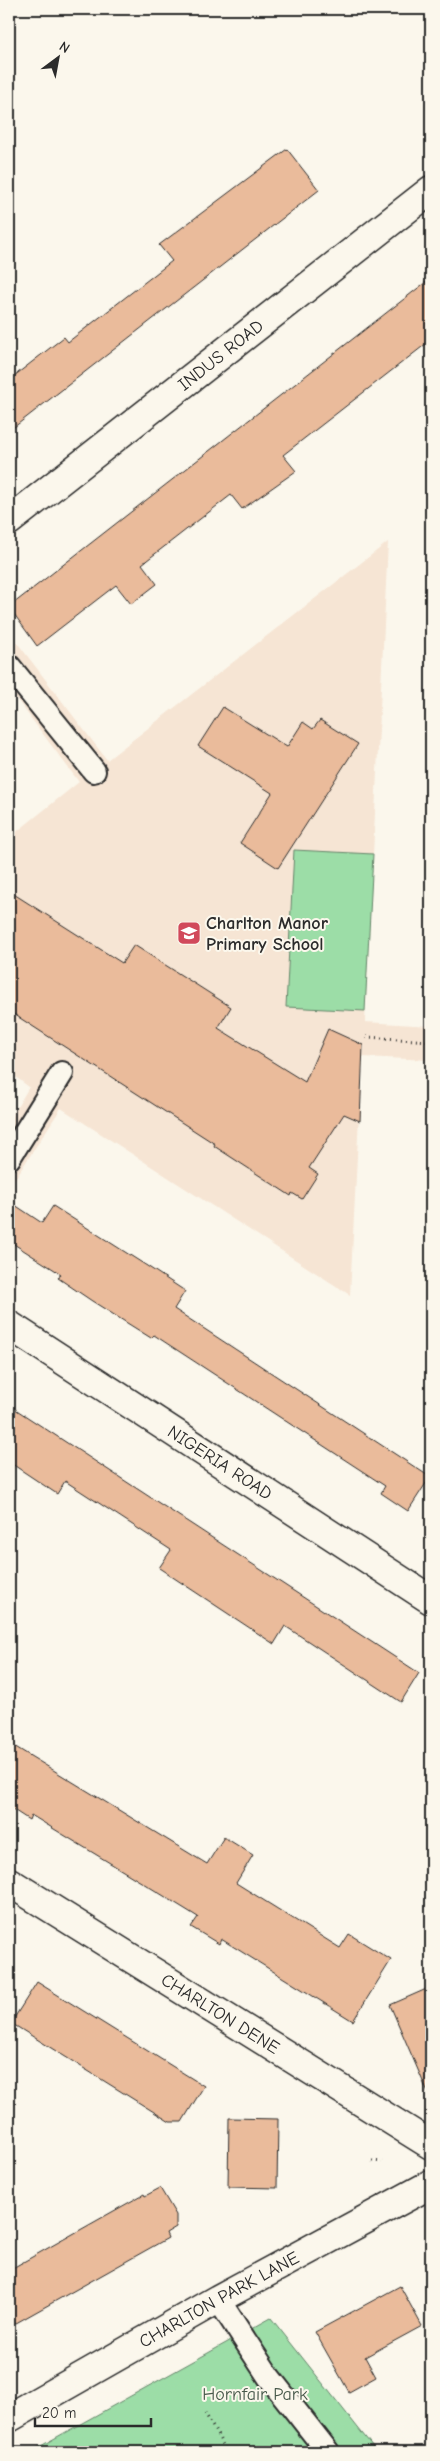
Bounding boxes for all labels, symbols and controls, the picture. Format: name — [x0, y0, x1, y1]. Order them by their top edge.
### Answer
north arrow — [32, 32, 82, 82]
text: N — [56, 38, 73, 57]
street label: INDUS ROAD — [174, 315, 268, 395]
place label: Charlton Manor Primary School — [206, 913, 329, 955]
school or university icon: Charlton Manor Primary School — [176, 920, 202, 946]
street label: NIGERIA ROAD — [164, 1421, 276, 1504]
street label: CHARLTON DENE — [157, 1969, 283, 2058]
street label: CHARLTON PARK LANE — [135, 2247, 302, 2352]
park label: Hornfair Park — [202, 2384, 308, 2405]
scale bar — [35, 2396, 151, 2428]
text: 20 m — [42, 2404, 76, 2422]

